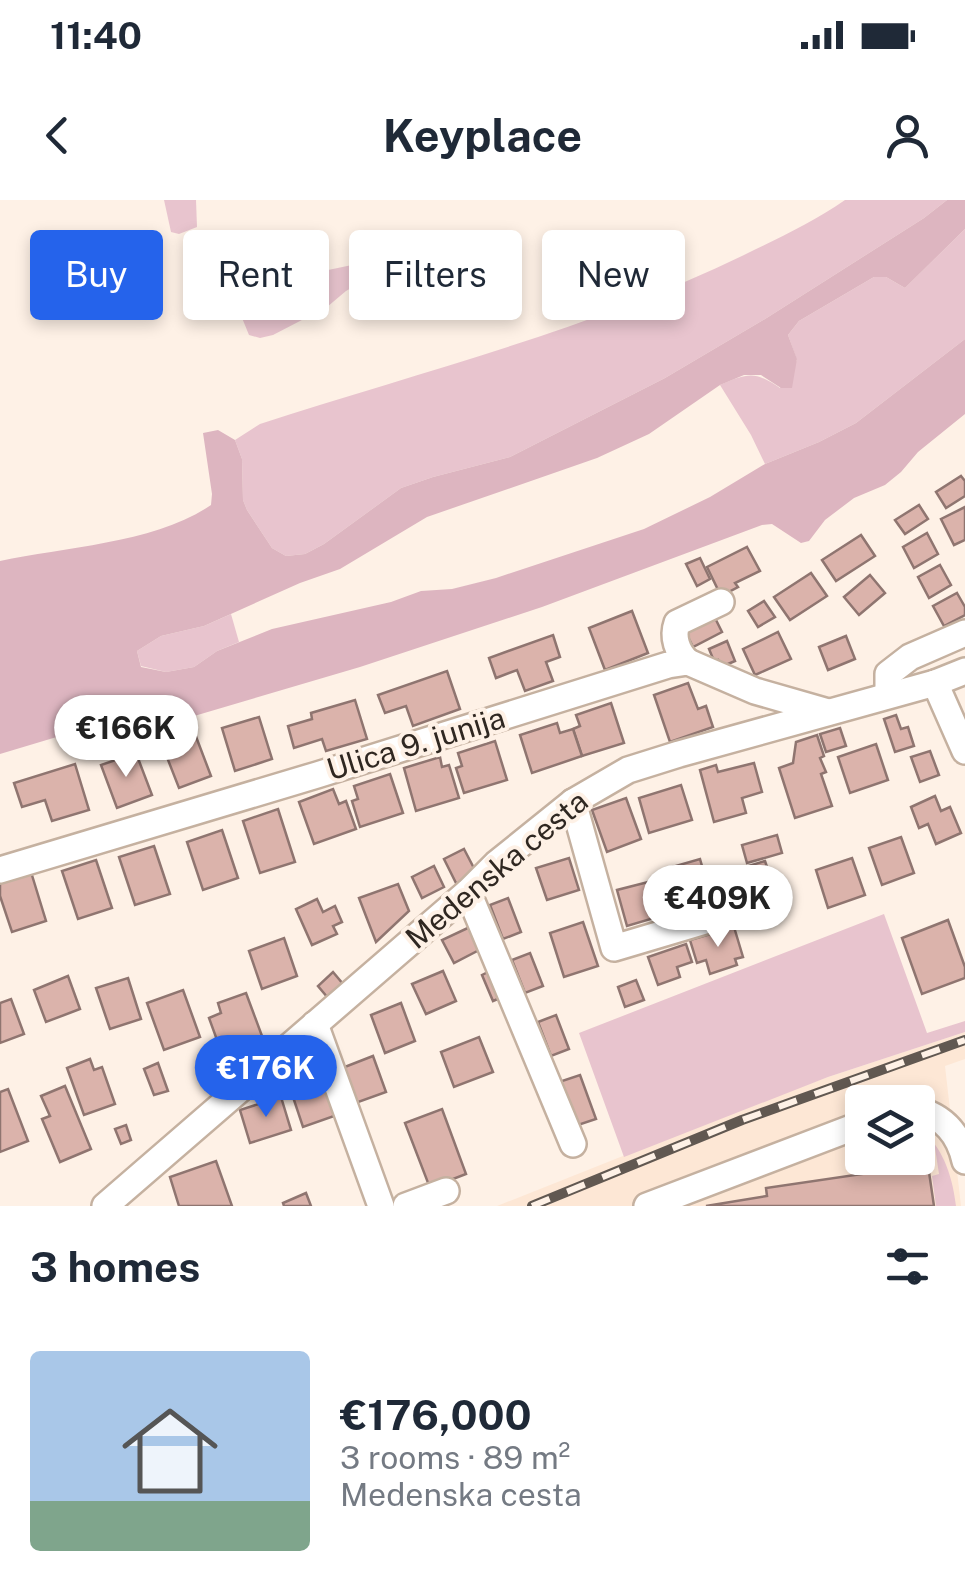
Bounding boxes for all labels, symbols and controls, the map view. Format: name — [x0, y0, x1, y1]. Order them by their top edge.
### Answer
text: 11:40 — [50, 13, 142, 58]
icon: back — [30, 108, 85, 163]
icon: person — [880, 108, 935, 163]
text: Keyplace — [383, 109, 582, 162]
chip: Buy — [30, 230, 163, 320]
chip: Rent — [183, 230, 329, 320]
chip: Filters — [349, 230, 522, 320]
chip: New — [542, 230, 685, 320]
pin: €166K — [56, 695, 196, 780]
street label: Ulica 9. junija — [322, 699, 509, 787]
text: €166K — [76, 709, 176, 746]
street label: Medenska cesta — [398, 783, 595, 956]
pin: €409K — [648, 865, 788, 950]
text: €409K — [665, 879, 771, 916]
pin: €176K — [196, 1035, 336, 1120]
text: €176K — [217, 1049, 315, 1086]
map controls — [845, 1085, 935, 1175]
button: layers — [845, 1085, 935, 1175]
icon: filters — [880, 1239, 935, 1294]
text: 3 homes — [30, 1242, 200, 1291]
text: €176,000 — [340, 1390, 532, 1439]
icon: home — [110, 1391, 230, 1511]
text: 3 rooms · 89 m² — [340, 1439, 570, 1476]
text: Medenska cesta — [340, 1476, 582, 1513]

